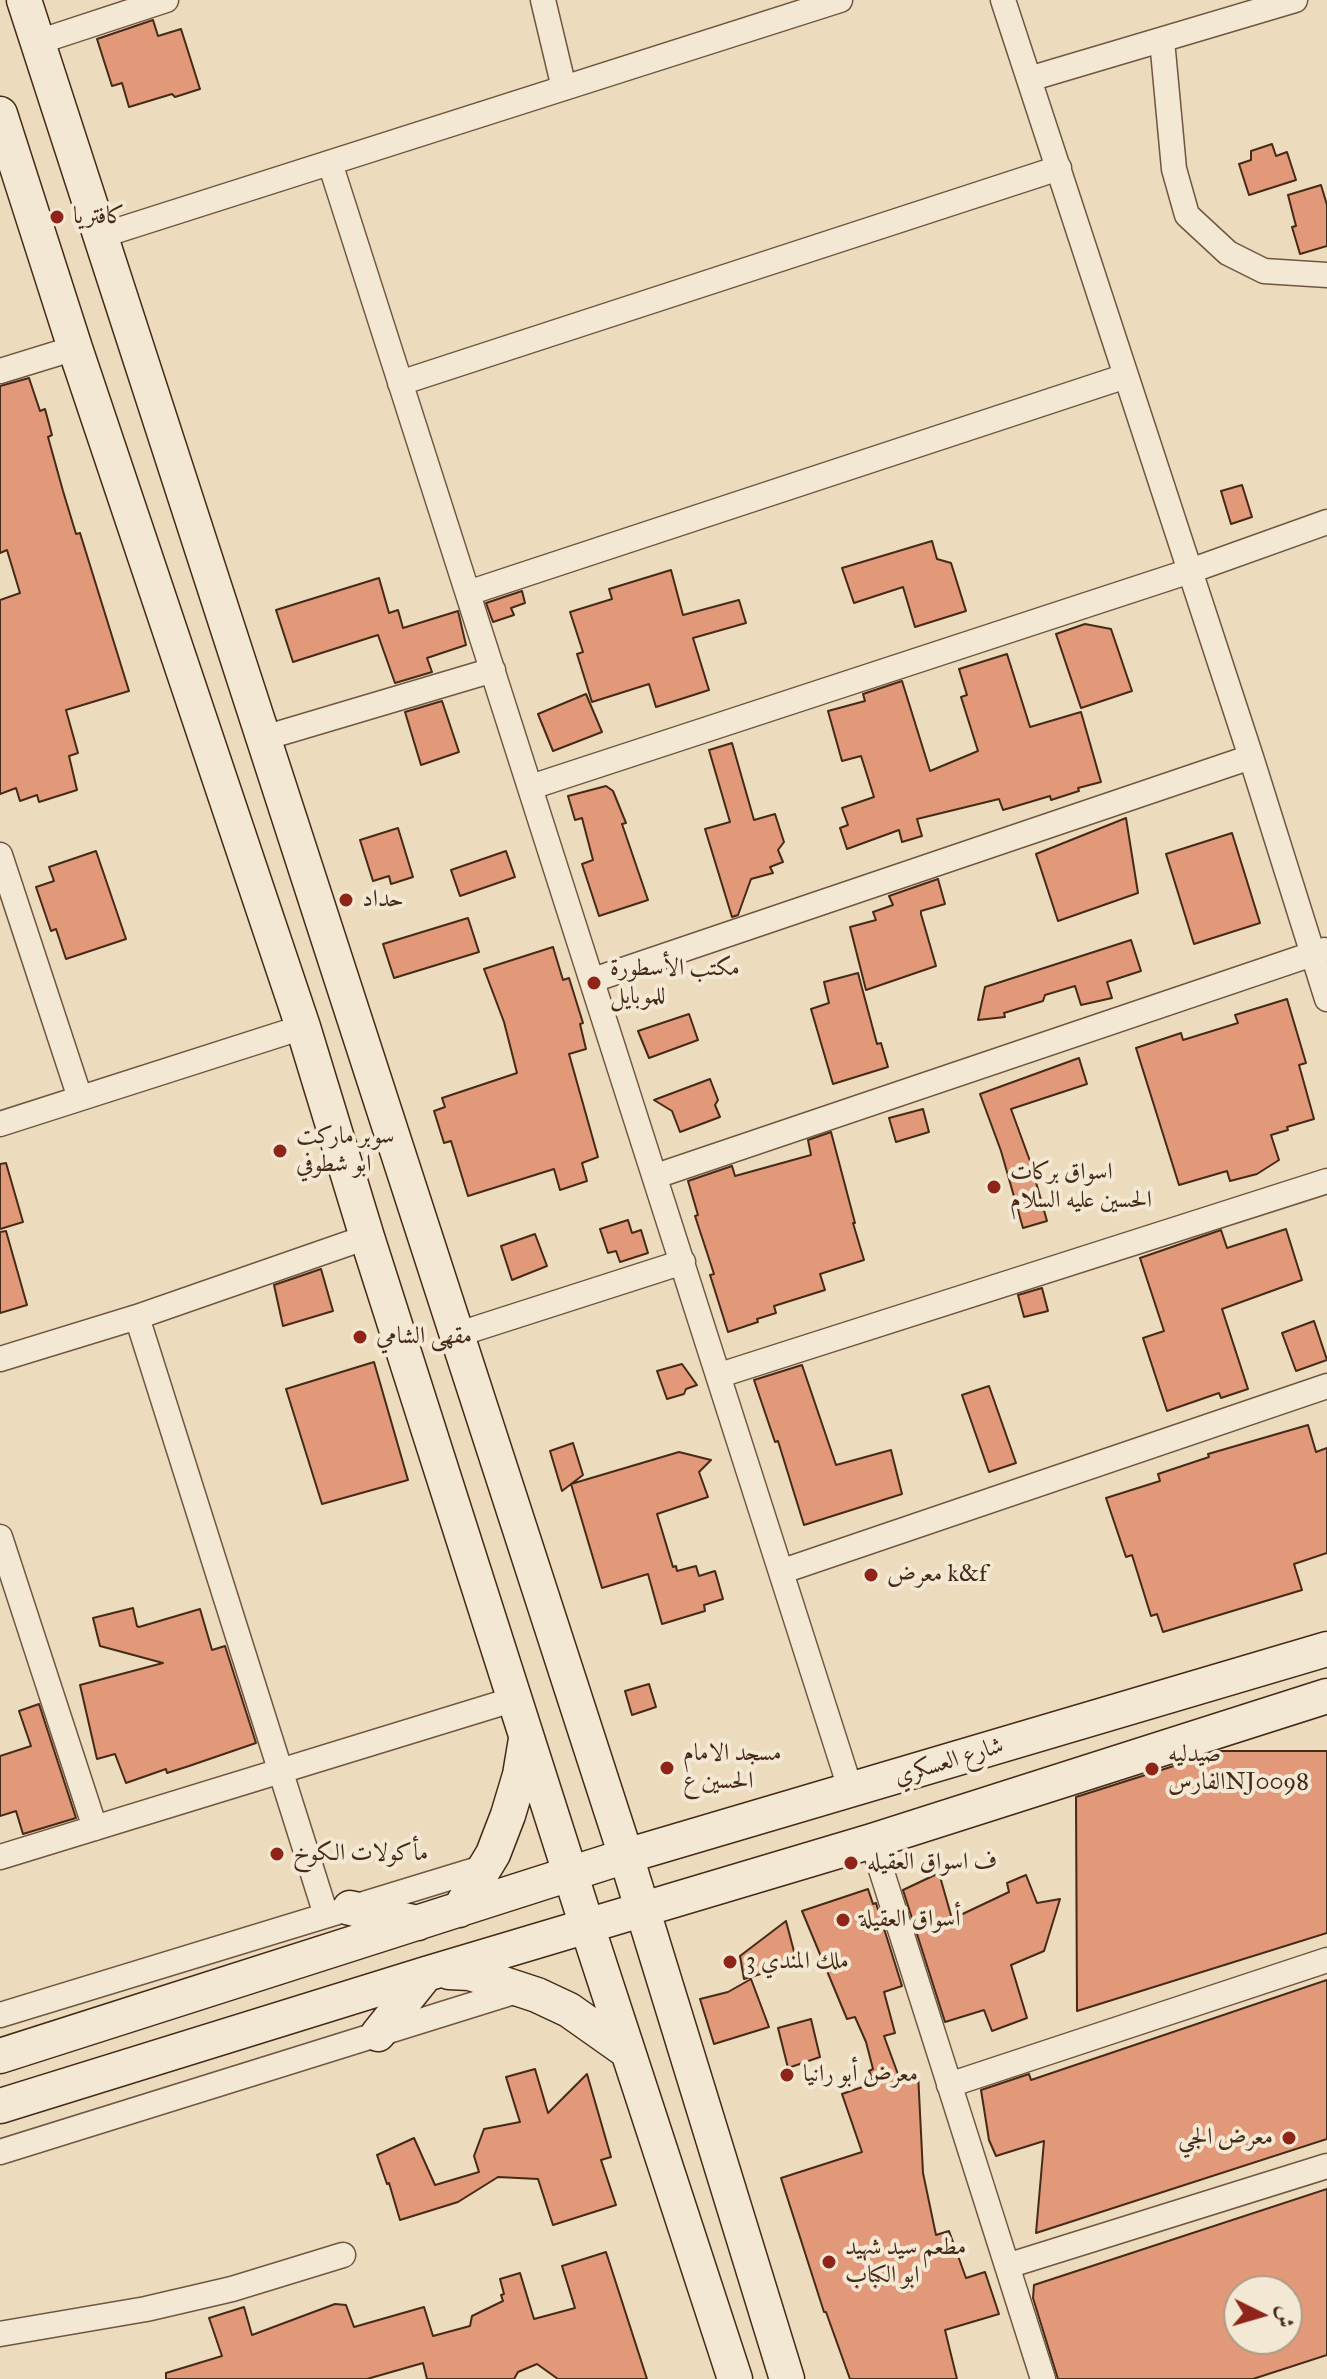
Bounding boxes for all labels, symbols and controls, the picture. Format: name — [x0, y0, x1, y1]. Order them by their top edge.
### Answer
place label: كافتريا — [73, 203, 125, 231]
marker: كافتريا — [48, 208, 66, 226]
place label: حداد — [362, 886, 404, 914]
marker: حداد — [337, 891, 355, 909]
place label: مكتب الأسطورة للموبايل — [610, 955, 740, 1011]
marker: مكتب الأسطورة للموبايل — [585, 974, 603, 992]
place label: سوبر ماركت ابو شطوفي — [296, 1123, 394, 1179]
marker: سوبر ماركت ابو شطوفي — [271, 1142, 289, 1160]
place label: اسواق بركات الحسين عليه السلام — [1010, 1159, 1152, 1215]
marker: اسواق بركات الحسين عليه السلام — [985, 1178, 1003, 1196]
place label: مقهى الشامي — [376, 1323, 472, 1351]
marker: مقهى الشامي — [351, 1328, 369, 1346]
place label: معرض k&f — [887, 1561, 987, 1589]
marker: معرض k&f — [862, 1566, 880, 1584]
street label: شارع العسكري — [891, 1732, 1007, 1792]
place label: مسجد الامام الحسين ع — [683, 1740, 782, 1796]
place label: صيدليه الفارسNJ0098 — [1168, 1741, 1309, 1797]
marker: مسجد الامام الحسين ع — [658, 1759, 676, 1777]
marker: صيدليه الفارسNJ0098 — [1143, 1760, 1161, 1778]
place label: مأكولات الكوخ — [293, 1840, 428, 1868]
marker: مأكولات الكوخ — [268, 1845, 286, 1863]
place label: ف اسواق العقيله — [867, 1849, 997, 1877]
marker: ف اسواق العقيله — [842, 1854, 860, 1872]
place label: أسواق العقيلة — [859, 1906, 961, 1934]
marker: أسواق العقيلة — [834, 1911, 852, 1929]
place label: ملك المندي 3 — [746, 1948, 849, 1976]
marker: ملك المندي 3 — [721, 1953, 739, 1971]
place label: معرض أبو رانيا — [803, 2061, 918, 2089]
marker: معرض أبو رانيا — [778, 2066, 796, 2084]
place label: معرض الجي — [1178, 2124, 1273, 2152]
marker: معرض الجي — [1280, 2129, 1298, 2147]
place label: مطعم سيد شهيد ابو الكباب — [845, 2234, 966, 2290]
marker: مطعم سيد شهيد ابو الكباب — [820, 2253, 838, 2271]
north arrow — [1223, 2275, 1303, 2355]
text: ش — [1271, 2305, 1300, 2329]

